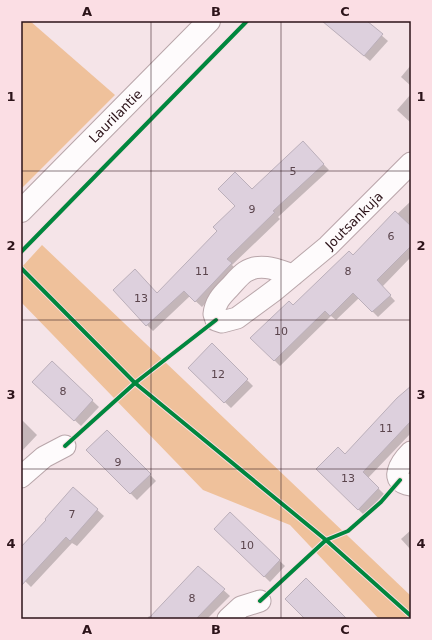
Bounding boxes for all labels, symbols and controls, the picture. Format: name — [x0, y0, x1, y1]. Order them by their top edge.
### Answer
text: A — [82, 4, 92, 19]
text: B — [211, 4, 221, 19]
text: C — [340, 4, 350, 19]
street label: Laurilantie — [86, 86, 145, 146]
text: 1 — [6, 89, 16, 104]
text: 1 — [416, 89, 426, 104]
house number: 5 — [290, 165, 297, 178]
street label: Joutsankuja — [321, 188, 386, 253]
house number: 9 — [249, 203, 256, 216]
house number: 6 — [388, 230, 395, 243]
text: 2 — [6, 238, 16, 253]
text: 2 — [416, 238, 426, 253]
house number: 11 — [195, 265, 209, 278]
house number: 8 — [345, 265, 352, 278]
house number: 13 — [134, 292, 148, 305]
house number: 10 — [274, 325, 288, 338]
house number: 12 — [211, 368, 225, 381]
house number: 8 — [60, 385, 67, 398]
text: 3 — [6, 387, 16, 402]
text: 3 — [416, 387, 426, 402]
house number: 11 — [379, 422, 393, 435]
house number: 9 — [115, 456, 122, 469]
house number: 13 — [341, 472, 355, 485]
house number: 7 — [69, 508, 76, 521]
text: 4 — [6, 536, 16, 551]
text: 4 — [416, 536, 426, 551]
house number: 10 — [240, 539, 254, 552]
house number: 8 — [189, 592, 196, 605]
text: A — [82, 622, 92, 637]
text: B — [211, 622, 221, 637]
text: C — [340, 622, 350, 637]

